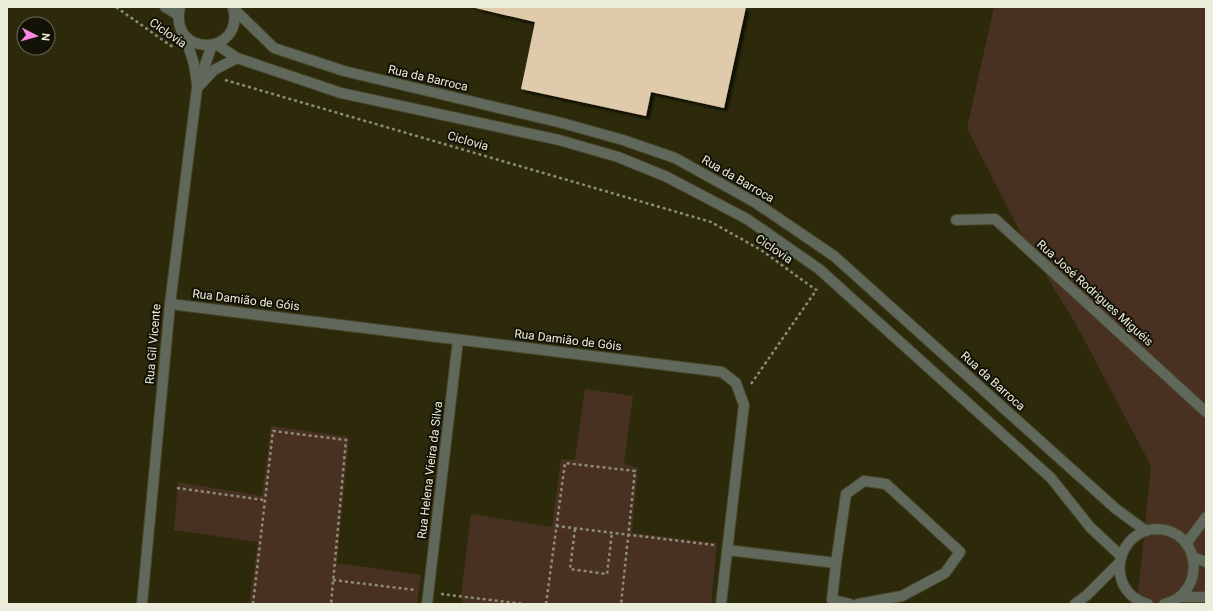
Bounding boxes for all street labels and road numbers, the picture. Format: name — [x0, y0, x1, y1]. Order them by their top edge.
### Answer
street label: Ciclovia — [147, 15, 189, 51]
street label: Rua da Barroca — [387, 62, 469, 94]
street label: Ciclovia — [446, 128, 490, 154]
street label: Rua da Barroca — [699, 153, 777, 205]
street label: Ciclovia — [753, 231, 795, 267]
street label: Rua José Rodrigues Miguéis — [1034, 237, 1156, 349]
street label: Rua Damião de Góis — [192, 286, 300, 314]
street label: Rua Gil Vicente — [143, 303, 163, 385]
street label: Rua Damião de Góis — [514, 326, 622, 354]
street label: Rua da Barroca — [958, 349, 1028, 413]
street label: Rua Helena Vieira da Silva — [415, 400, 445, 540]

